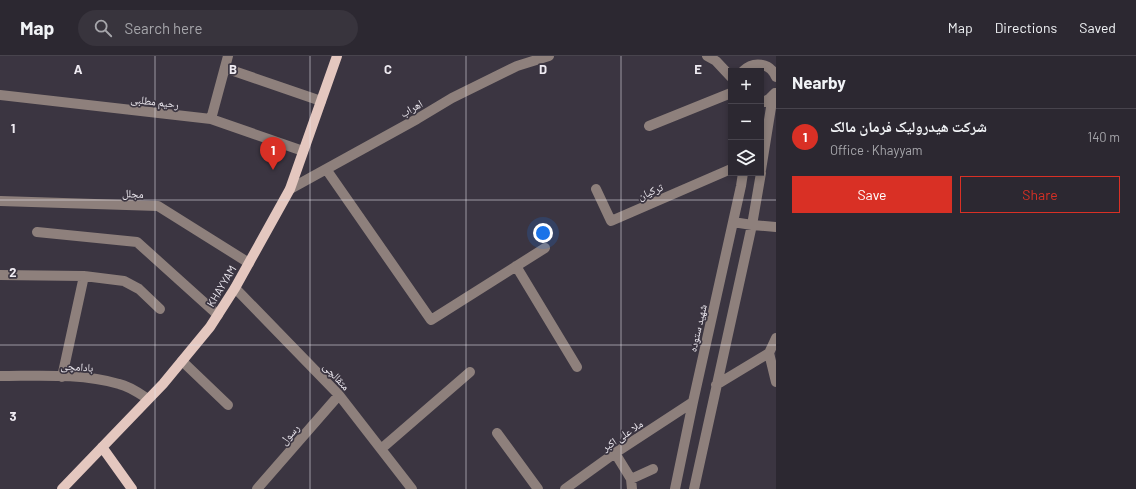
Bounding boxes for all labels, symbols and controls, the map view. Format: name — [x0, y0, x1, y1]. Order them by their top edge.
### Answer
search box — [78, 10, 358, 46]
text: Map — [20, 16, 54, 39]
icon: search — [92, 17, 114, 39]
text: Search here — [124, 19, 202, 37]
text: Map — [948, 19, 973, 36]
text: Directions — [995, 19, 1057, 36]
text: Saved — [1079, 19, 1116, 36]
text: A — [74, 61, 83, 77]
text: B — [229, 61, 237, 77]
text: C — [384, 61, 392, 77]
text: D — [539, 61, 547, 77]
text: E — [694, 61, 702, 77]
map controls — [728, 68, 764, 176]
button: + — [728, 68, 764, 104]
text: Nearby — [792, 72, 846, 92]
street label: رحیم مطلبی — [130, 92, 180, 112]
street label: اهراب — [397, 96, 425, 120]
button: − — [728, 104, 764, 140]
text: شرکت هیدرولیک فرمان مالک — [830, 117, 987, 135]
text: 1 — [11, 120, 15, 136]
text: 1 — [803, 129, 807, 145]
text: 140 m — [1088, 129, 1120, 145]
pin: 1 — [260, 137, 286, 170]
button: layers — [728, 140, 764, 176]
text: Office · Khayyam — [830, 142, 923, 158]
button: Save — [792, 176, 952, 213]
button: Share — [960, 176, 1120, 213]
street label: ترکیان — [636, 180, 666, 203]
street label: مجلل — [122, 186, 144, 201]
your location — [533, 223, 553, 243]
street label: KHAYYAM — [204, 263, 238, 309]
text: 2 — [9, 264, 17, 280]
street label: شهید ستوده — [685, 303, 709, 353]
street label: بادامچی — [60, 358, 94, 375]
street label: متقالچی — [320, 359, 353, 393]
text: 3 — [9, 408, 17, 424]
street label: ملا علی اکبر — [598, 417, 646, 455]
street label: رسول — [276, 421, 302, 448]

